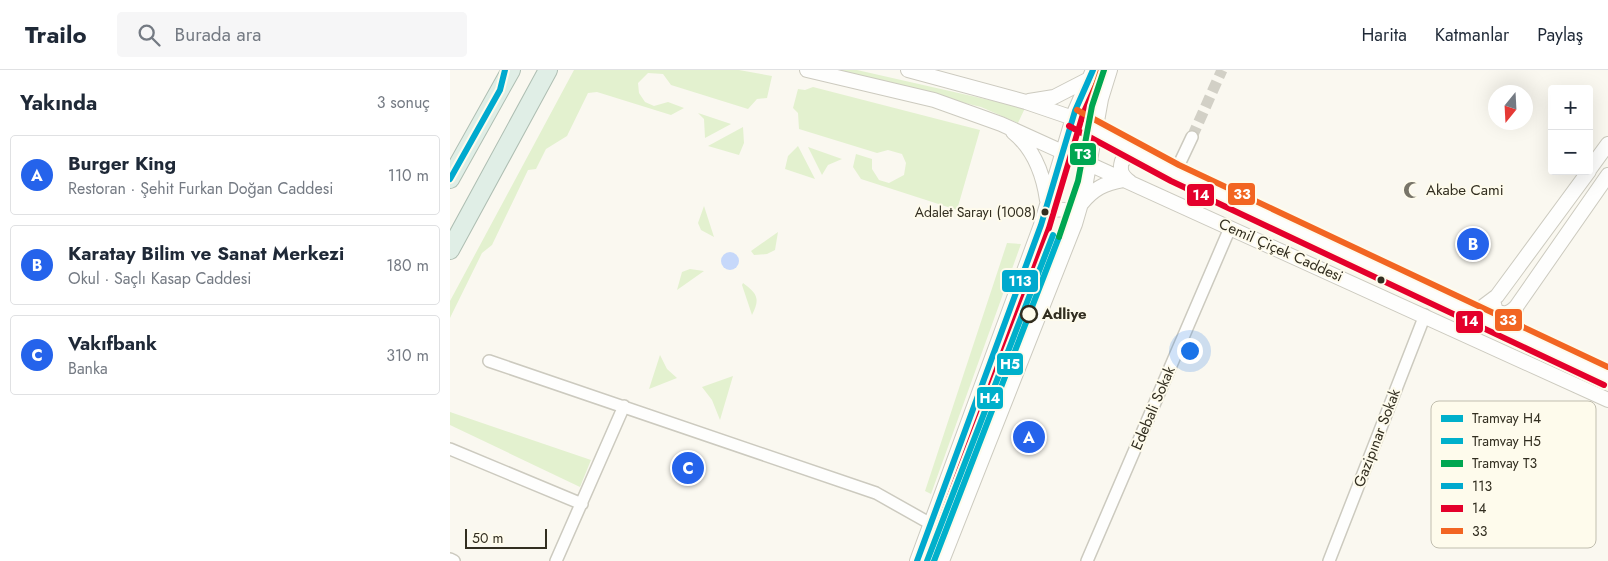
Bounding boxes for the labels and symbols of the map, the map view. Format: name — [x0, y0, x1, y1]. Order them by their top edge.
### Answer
north arrow — [1488, 85, 1533, 130]
line badge: T3 — [1069, 142, 1097, 166]
text: T3 — [1075, 144, 1092, 164]
place label: Akabe Cami — [1426, 179, 1504, 201]
mosque icon: Akabe Cami — [1402, 180, 1422, 200]
line badge: 33 — [1227, 182, 1256, 206]
line badge: 14 — [1186, 183, 1215, 207]
text: 33 — [1233, 184, 1251, 204]
text: 14 — [1193, 185, 1210, 205]
place label: Adalet Sarayı (1008) — [915, 202, 1036, 222]
marker: Adalet Sarayı (1008) — [1040, 207, 1050, 217]
street label: Cemil Çiçek Caddesi — [1215, 213, 1347, 287]
pin: B — [1457, 225, 1489, 263]
line badge: 113 — [1001, 269, 1039, 293]
text: 113 — [1009, 271, 1032, 291]
unlabelled marker — [1376, 275, 1386, 285]
place label: Adliye — [1041, 303, 1087, 325]
marker: Adliye — [1020, 305, 1038, 323]
line badge: 33 — [1494, 308, 1523, 332]
line badge: 14 — [1455, 310, 1484, 334]
text: 33 — [1499, 310, 1517, 330]
text: 14 — [1462, 311, 1479, 331]
your location — [1177, 338, 1203, 364]
line badge: H5 — [996, 352, 1024, 376]
text: H5 — [1000, 354, 1020, 374]
street label: Edebali Sokak — [1125, 362, 1181, 453]
street label: Gazipınar Sokak — [1348, 385, 1406, 490]
line badge: H4 — [976, 386, 1004, 410]
text: H4 — [980, 388, 1001, 408]
legend — [1431, 401, 1596, 548]
text: Tramvay H4 — [1472, 408, 1541, 428]
pin: A — [1013, 418, 1045, 456]
text: Tramvay H5 — [1472, 431, 1541, 451]
pin: C — [672, 449, 704, 487]
text: Tramvay T3 — [1472, 453, 1537, 473]
text: 113 — [1472, 476, 1493, 496]
text: 14 — [1472, 498, 1486, 518]
text: 33 — [1472, 521, 1488, 541]
scale bar — [465, 526, 548, 549]

